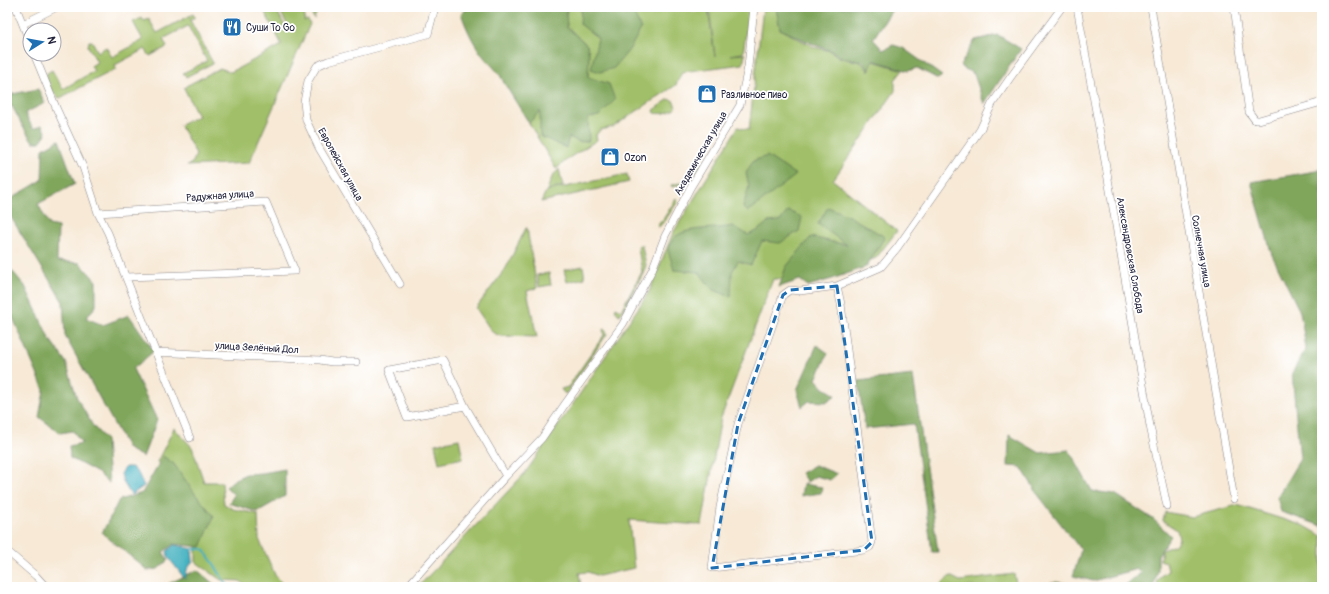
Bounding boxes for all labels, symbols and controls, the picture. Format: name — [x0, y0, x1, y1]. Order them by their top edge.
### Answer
restaurant icon: Суши To Go — [221, 16, 243, 38]
north arrow — [22, 22, 62, 62]
place label: Суши To Go — [246, 22, 295, 34]
text: N — [44, 35, 59, 46]
shop icon: Разливное пиво — [696, 83, 718, 105]
place label: Разливное пиво — [721, 89, 788, 101]
street label: Академическая улица — [672, 109, 730, 198]
street label: Европейская улица — [315, 126, 365, 203]
shop icon: Ozon — [599, 146, 621, 168]
place label: Ozon — [624, 152, 647, 164]
street label: Радужная улица — [186, 188, 255, 204]
street label: Александровская Слобода — [1114, 196, 1146, 315]
street label: Солнечная улица — [1189, 214, 1213, 289]
street label: улица Зелёный Дол — [214, 340, 299, 356]

